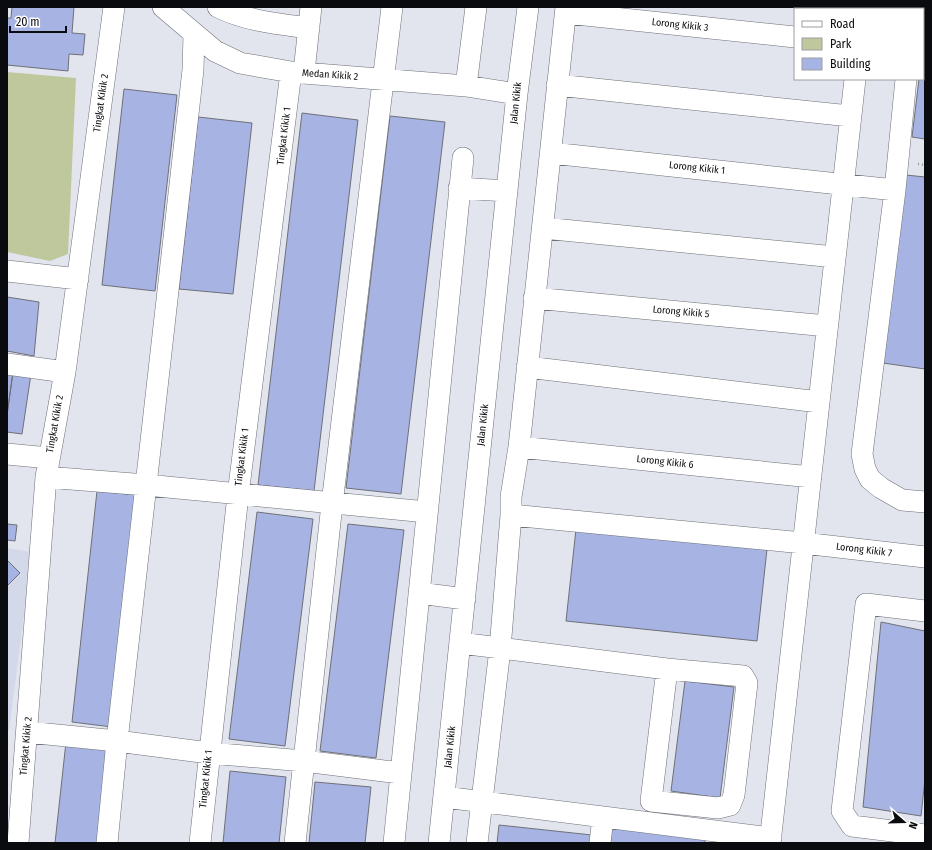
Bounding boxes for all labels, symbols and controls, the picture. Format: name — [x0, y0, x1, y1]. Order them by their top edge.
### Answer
scale bar — [10, 8, 66, 34]
legend — [794, 8, 924, 80]
text: 20 m — [16, 15, 40, 29]
street label: Lorong Kikik 3 — [651, 16, 709, 34]
text: Road — [830, 17, 855, 31]
text: Park — [830, 37, 852, 51]
text: Building — [830, 57, 871, 71]
street label: Medan Kikik 2 — [301, 67, 359, 83]
street label: Tingkat Kikik 2 — [91, 73, 111, 133]
street label: Jalan Kikik — [508, 81, 524, 125]
street label: Tingkat Kikik 1 — [275, 106, 293, 166]
street label: Lorong Kikik 1 — [668, 159, 726, 177]
street label: Lorong Kikik 5 — [652, 304, 710, 320]
street label: Tingkat Kikik 2 — [44, 394, 66, 454]
street label: Jalan Kikik — [475, 403, 491, 447]
street label: Tingkat Kikik 1 — [233, 427, 251, 487]
street label: Lorong Kikik 6 — [636, 453, 694, 471]
street label: Lorong Kikik 7 — [835, 541, 893, 559]
street label: Tingkat Kikik 2 — [17, 716, 35, 776]
street label: Jalan Kikik — [442, 725, 458, 769]
street label: Tingkat Kikik 1 — [197, 750, 215, 808]
north arrow — [884, 802, 924, 842]
text: N — [906, 820, 920, 831]

